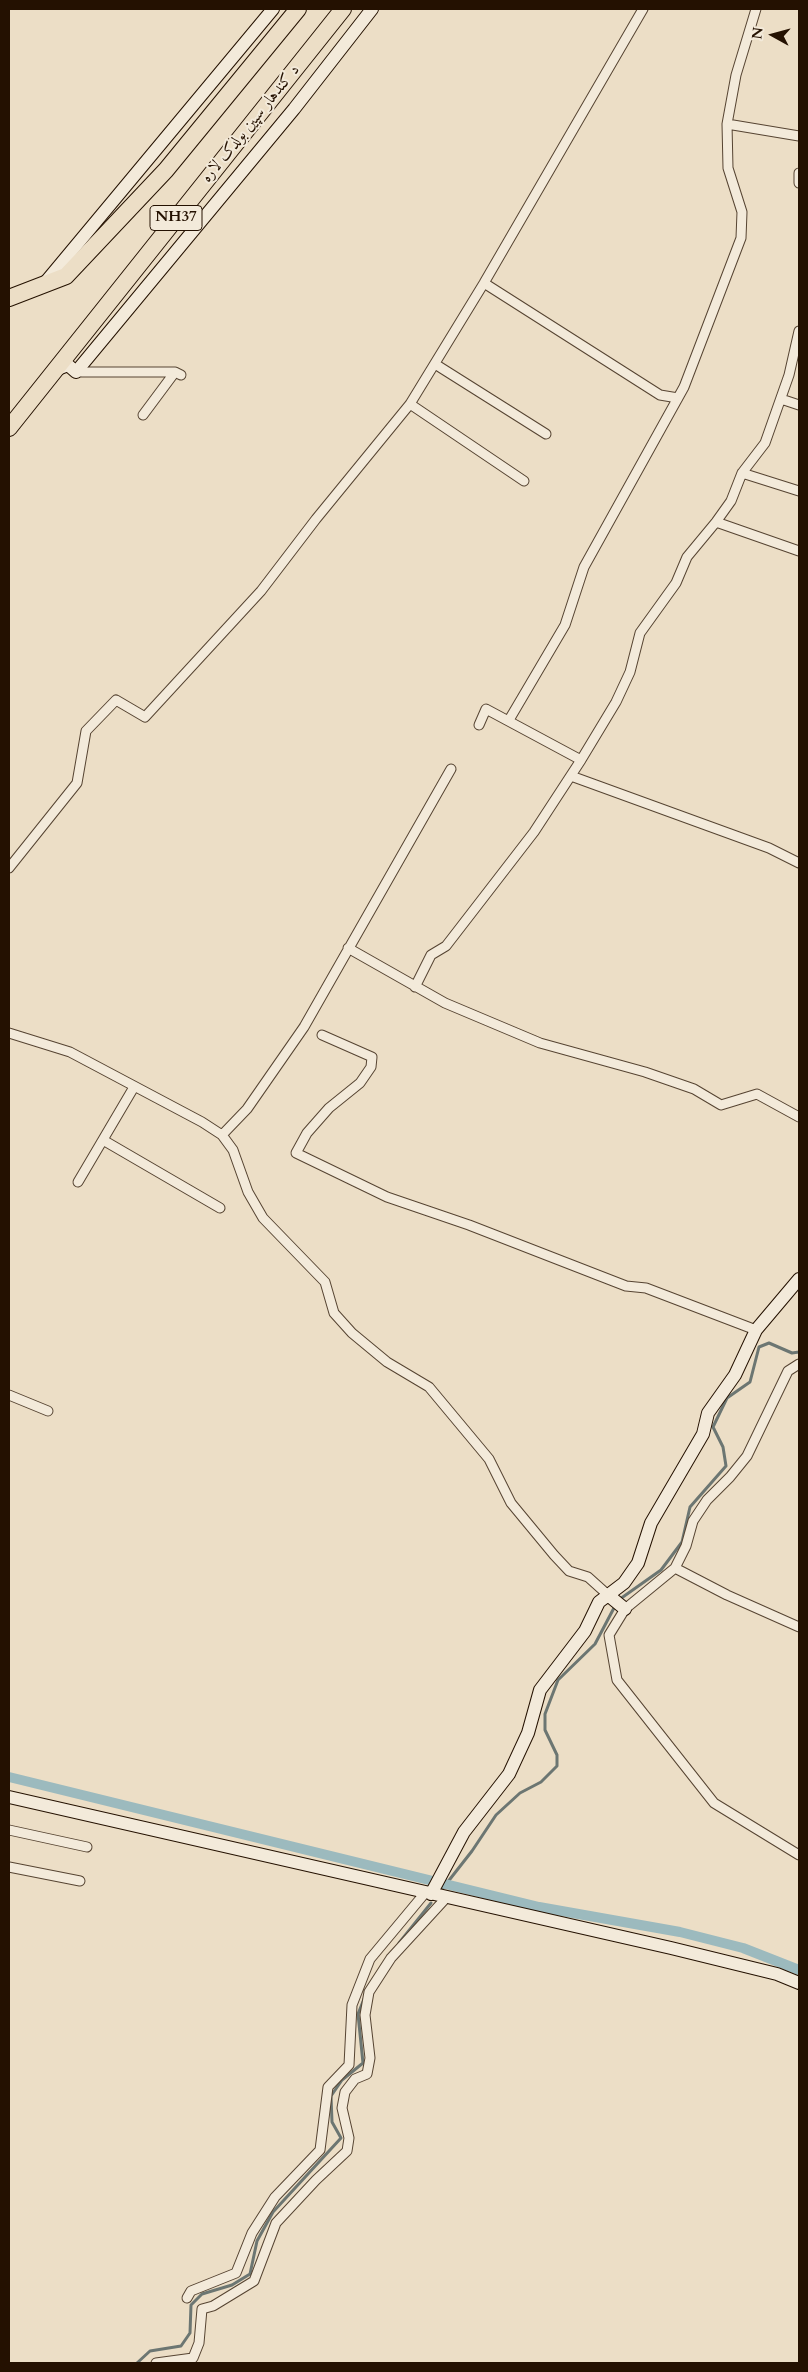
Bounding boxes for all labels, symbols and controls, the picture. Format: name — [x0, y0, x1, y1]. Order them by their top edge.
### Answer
north arrow — [748, 10, 798, 60]
text: N — [747, 26, 768, 40]
street label: د کندهار سپین بولدک لاره — [198, 61, 304, 187]
road number: NH37 — [150, 206, 202, 230]

